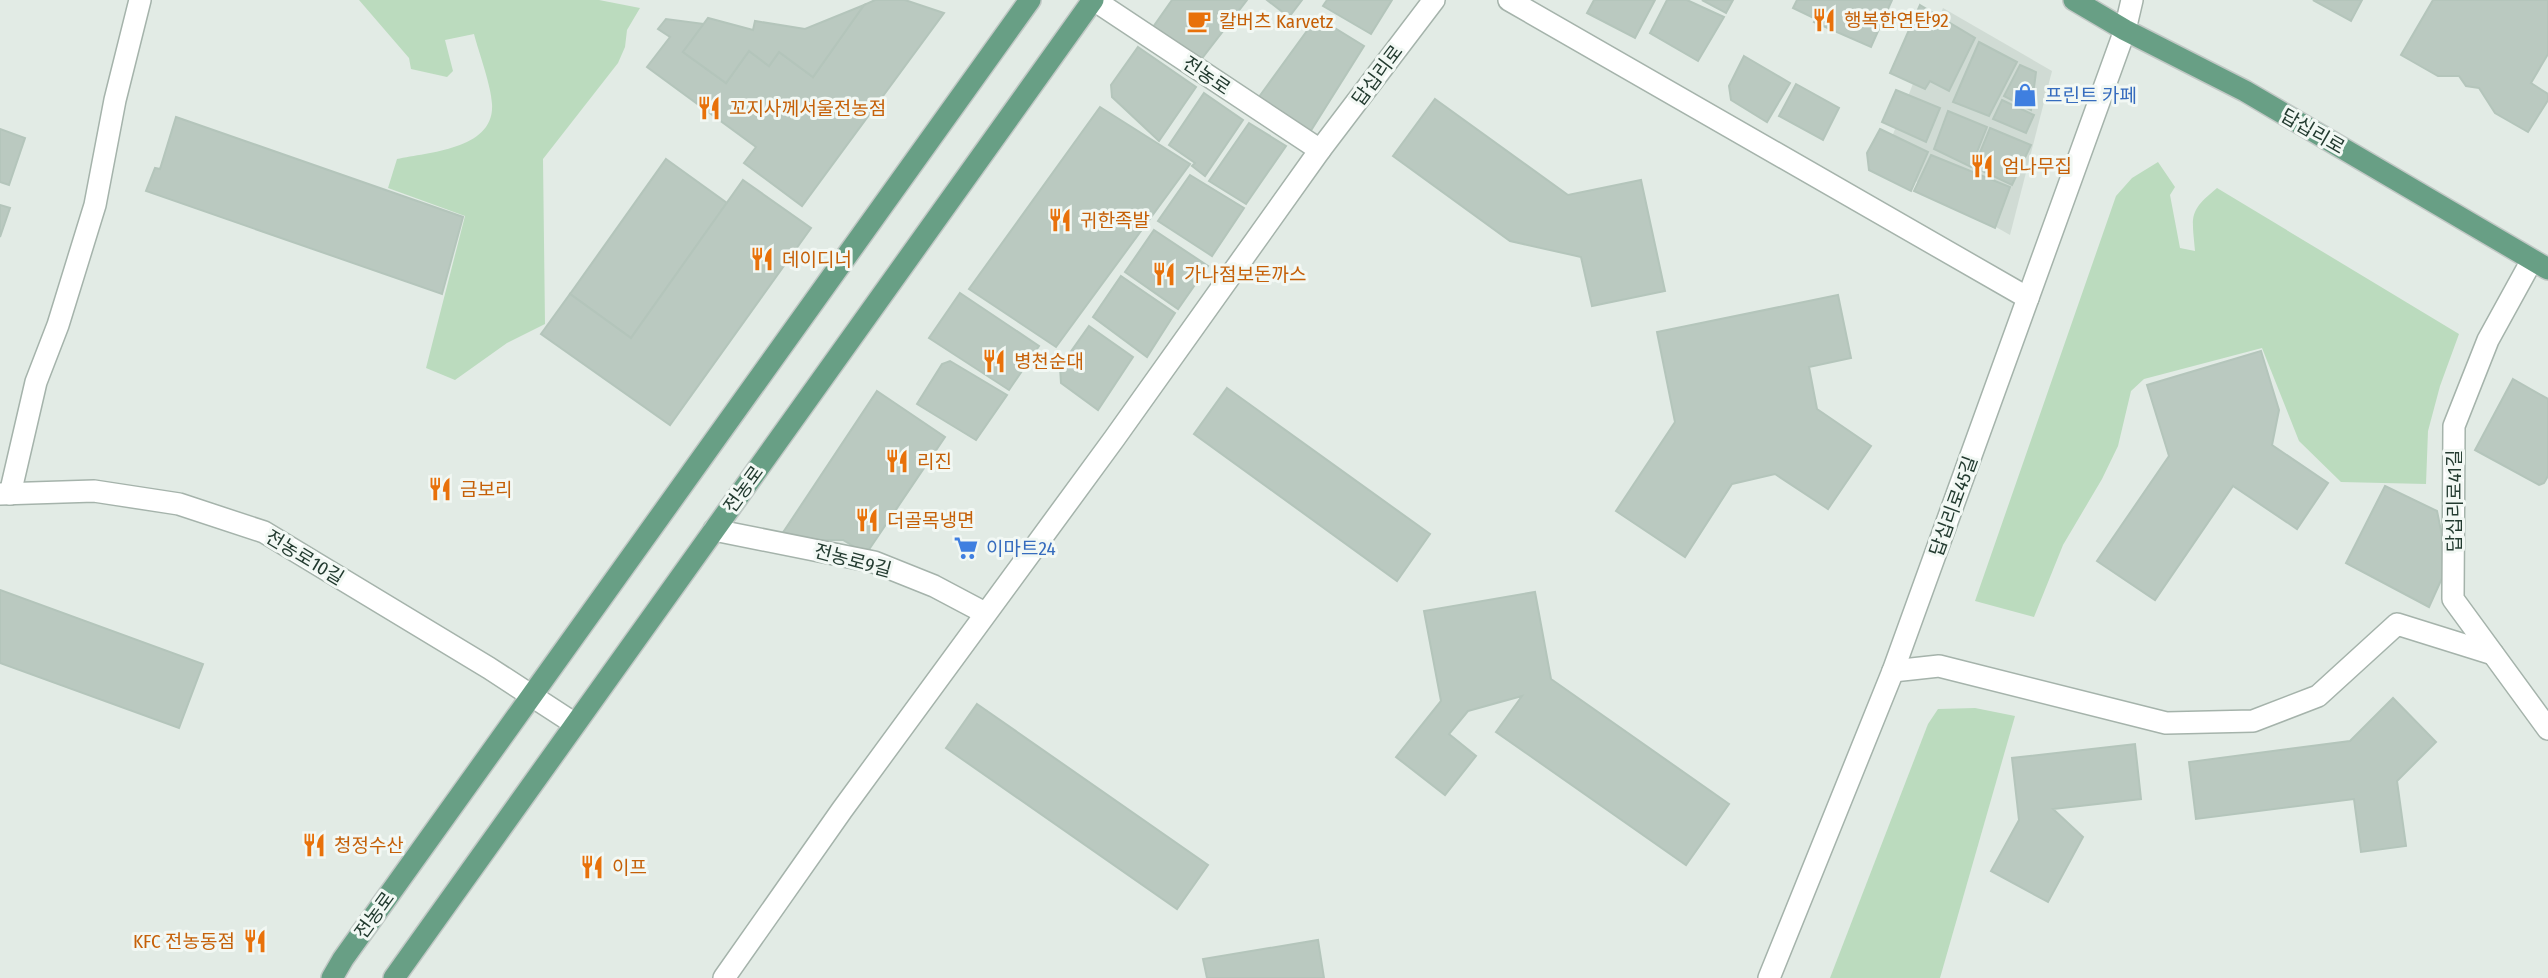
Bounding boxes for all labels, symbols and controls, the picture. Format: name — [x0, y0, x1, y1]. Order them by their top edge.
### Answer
restaurant icon: 행복한연탄92 — [1810, 6, 1838, 34]
cafe icon: 칼버츠 Karvetz — [1185, 7, 1213, 35]
place label: 행복한연탄92 — [1844, 9, 1949, 32]
place label: 칼버츠 Karvetz — [1219, 10, 1334, 33]
street label: 답십리로 — [1347, 40, 1408, 110]
street label: 전농로 — [1179, 51, 1235, 100]
shop icon: 프린트 카페 — [2011, 81, 2039, 109]
place label: 프린트 카페 — [2045, 84, 2137, 107]
restaurant icon: 꼬지사께서울전농점 — [695, 94, 723, 122]
place label: 꼬지사께서울전농점 — [729, 97, 886, 120]
street label: 답십리로 — [2277, 104, 2349, 159]
restaurant icon: 엄나무집 — [1968, 152, 1996, 180]
place label: 엄나무집 — [2002, 155, 2072, 178]
restaurant icon: 귀한족발 — [1046, 206, 1074, 234]
place label: 귀한족발 — [1080, 209, 1150, 232]
restaurant icon: 데이디너 — [748, 245, 776, 273]
place label: 데이디너 — [782, 248, 852, 271]
restaurant icon: 가나점보돈까스 — [1150, 260, 1178, 288]
place label: 가나점보돈까스 — [1184, 263, 1306, 286]
restaurant icon: 병천순대 — [980, 347, 1008, 375]
place label: 병천순대 — [1014, 350, 1084, 373]
restaurant icon: 리진 — [883, 447, 911, 475]
place label: 리진 — [917, 450, 952, 473]
street label: 답십리로41길 — [2443, 450, 2466, 552]
street label: 답십리로45길 — [1925, 453, 1982, 560]
street label: 전농로 — [719, 461, 768, 517]
restaurant icon: 금보리 — [426, 475, 454, 503]
place label: 금보리 — [460, 478, 512, 501]
restaurant icon: 더골목냉면 — [853, 506, 881, 534]
place label: 더골목냉면 — [887, 509, 974, 532]
street label: 전농로10길 — [261, 525, 348, 590]
supermarket icon: 이마트24 — [952, 534, 980, 562]
place label: 이마트24 — [986, 537, 1056, 560]
street label: 전농로9길 — [812, 539, 894, 582]
restaurant icon: 청정수산 — [300, 831, 328, 859]
place label: 청정수산 — [334, 834, 404, 857]
restaurant icon: 이프 — [578, 853, 606, 881]
place label: 이프 — [612, 856, 647, 879]
street label: 전농로 — [350, 887, 399, 943]
restaurant icon: KFC 전농동점 — [241, 927, 269, 955]
place label: KFC 전농동점 — [133, 930, 235, 953]

